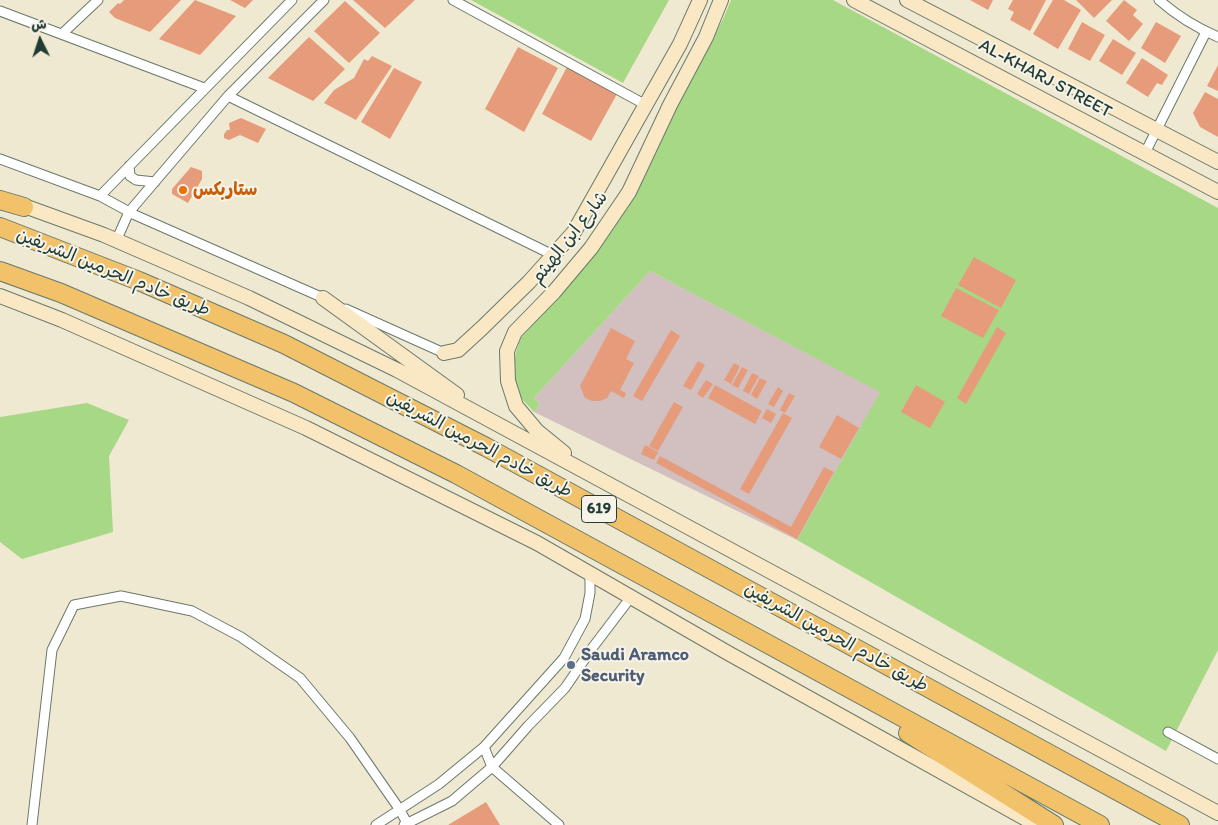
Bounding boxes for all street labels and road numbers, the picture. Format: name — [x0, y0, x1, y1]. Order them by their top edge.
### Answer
street label: AL-KHARJ STREET — [975, 35, 1115, 123]
street label: شارع ابن الهيثم — [527, 187, 613, 289]
street label: طريق خادم الحرمين الشريفين — [13, 224, 213, 322]
street label: طريق خادم الحرمين الشريفين — [383, 387, 575, 503]
road number: 619 — [582, 496, 616, 522]
street label: طريق خادم الحرمين الشريفين — [740, 578, 932, 698]

